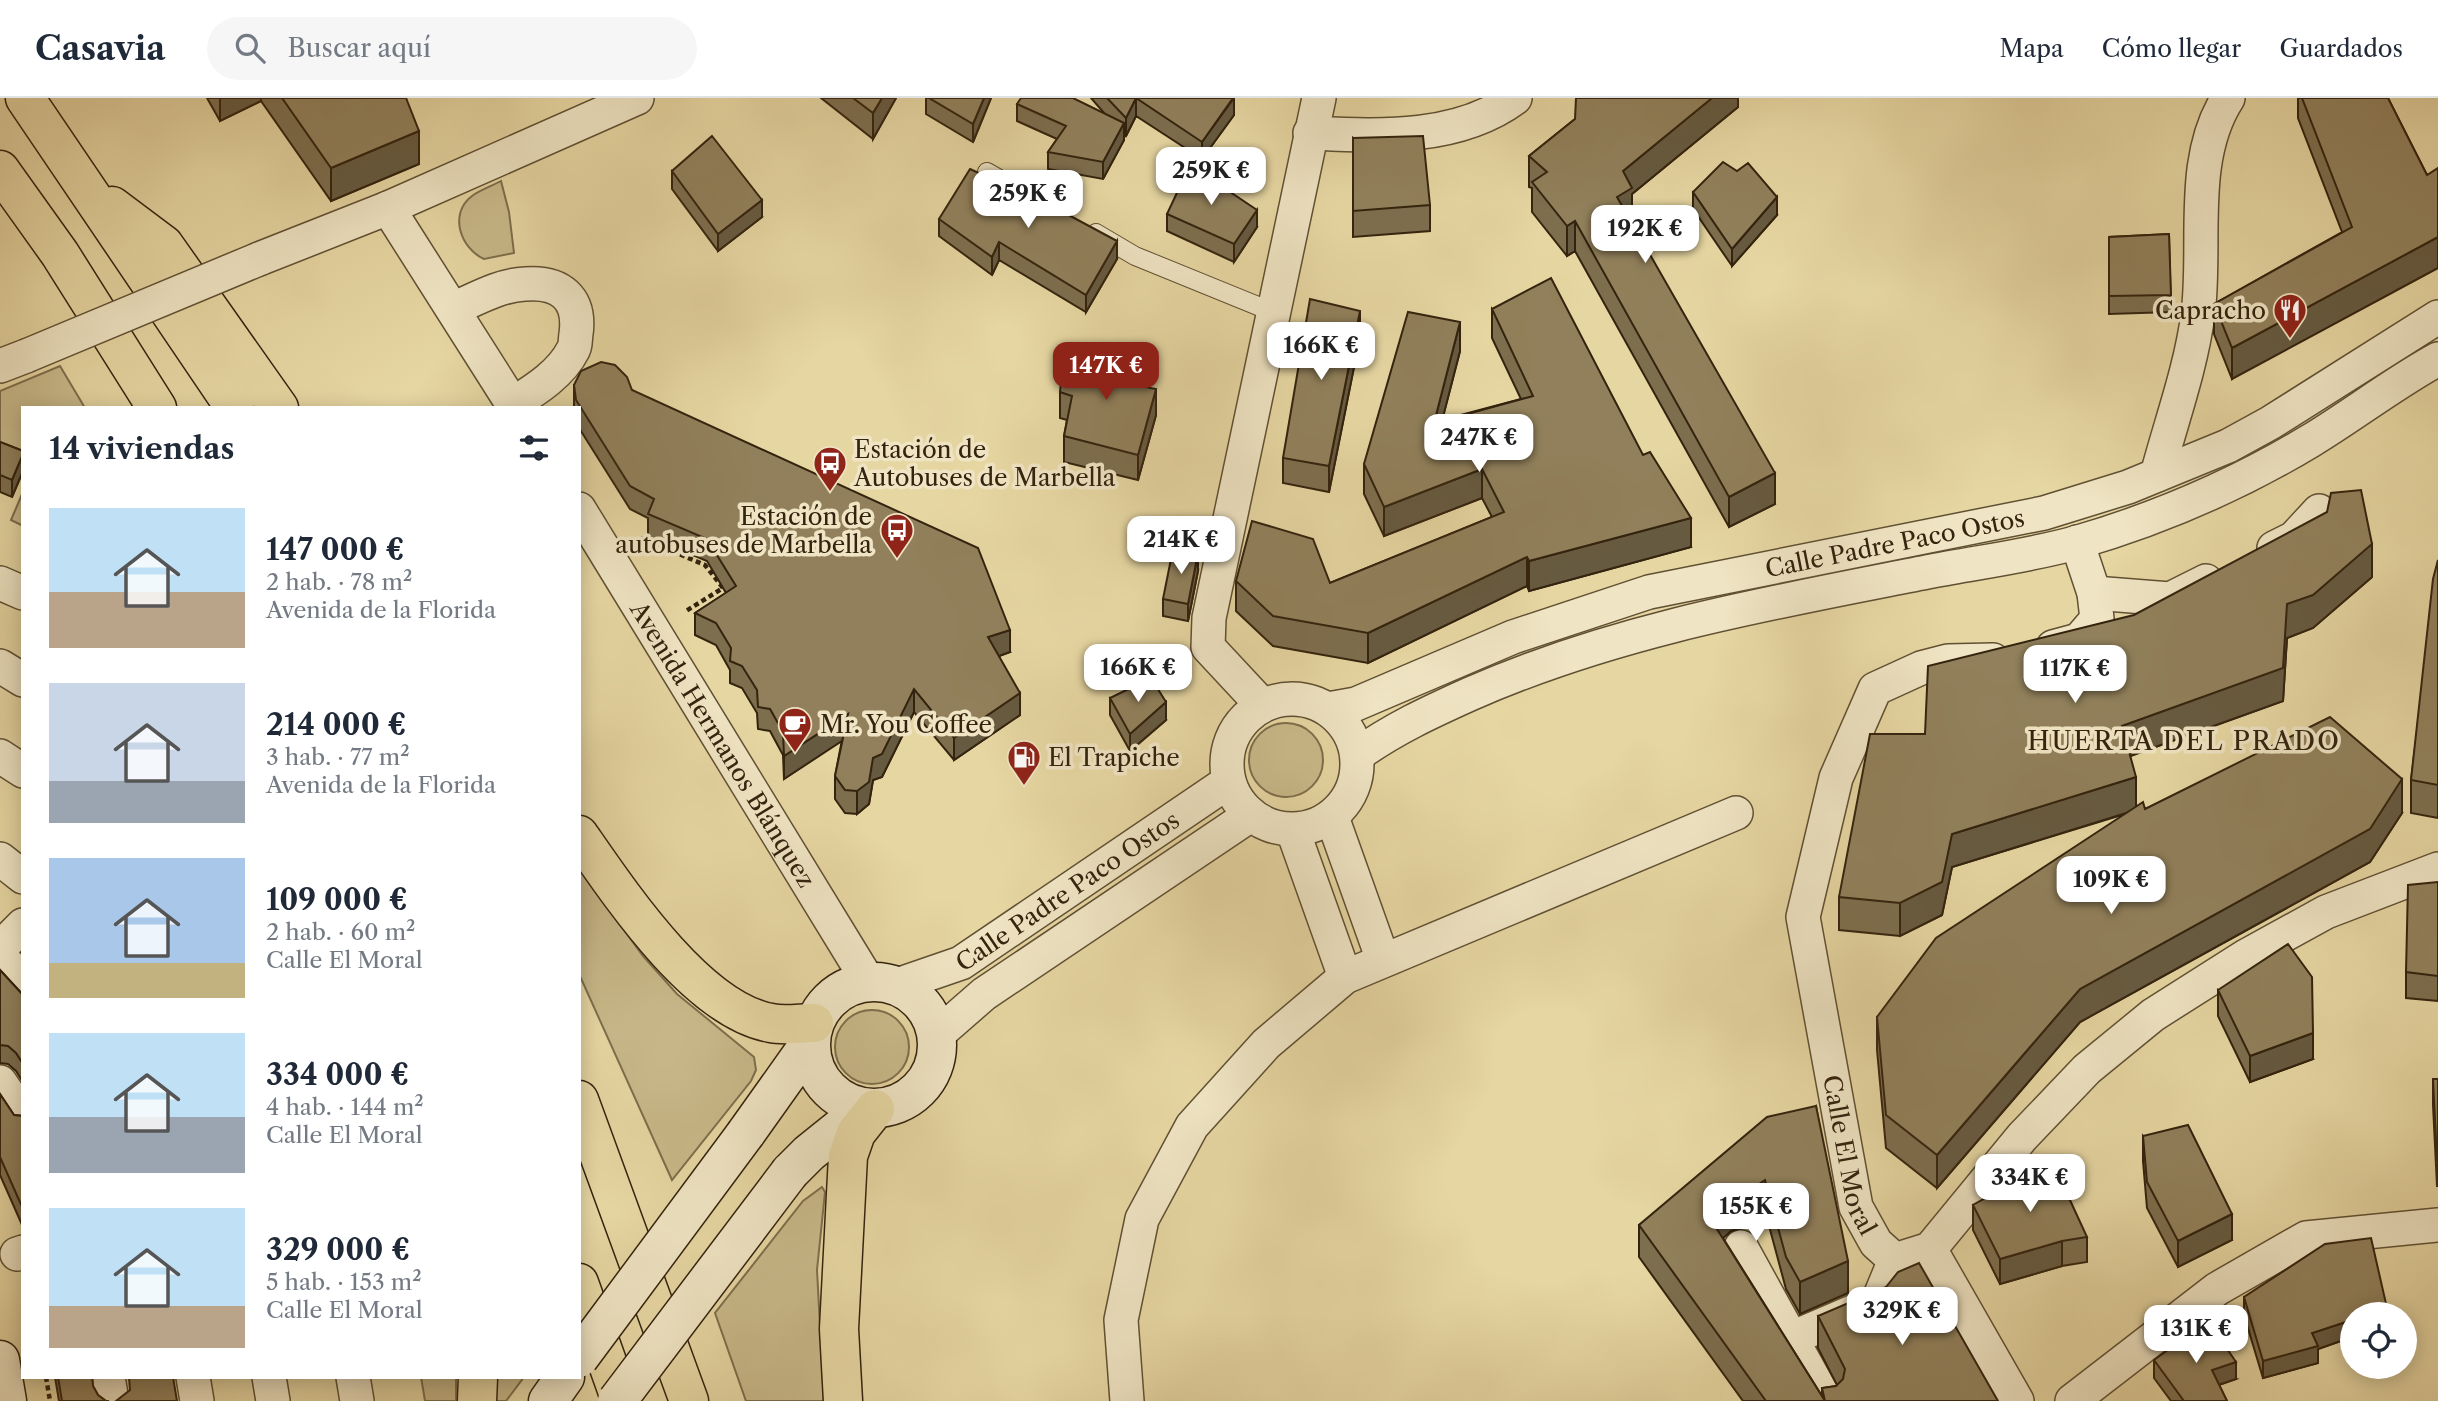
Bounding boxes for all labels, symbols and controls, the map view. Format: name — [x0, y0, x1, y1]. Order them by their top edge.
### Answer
search box — [207, 17, 697, 80]
text: Casavia — [35, 28, 165, 69]
icon: search — [231, 29, 269, 67]
text: Buscar aquí — [287, 32, 431, 64]
text: Mapa — [1999, 34, 2064, 63]
text: Cómo llegar — [2102, 34, 2241, 63]
text: Guardados — [2279, 34, 2403, 63]
pin: 259K € — [1154, 148, 1268, 207]
text: 259K € — [1172, 156, 1250, 184]
pin: 259K € — [971, 170, 1085, 230]
text: 259K € — [989, 179, 1067, 207]
pin: 192K € — [1588, 206, 1702, 265]
text: 192K € — [1607, 214, 1683, 242]
restaurant icon: Capracho — [2271, 291, 2309, 340]
place label: Capracho — [2155, 296, 2266, 325]
pin: 166K € — [1264, 322, 1378, 382]
text: 166K € — [1283, 331, 1359, 359]
pin: 147K € — [1049, 342, 1163, 402]
text: 147K € — [1069, 351, 1143, 379]
pin: 247K € — [1422, 414, 1536, 474]
text: 247K € — [1440, 423, 1518, 451]
icon: filters — [515, 429, 553, 467]
text: 14 viviendas — [49, 430, 235, 467]
place label: Estación de Autobuses de Marbella — [853, 435, 1116, 492]
bus stop icon: Estación de Autobuses de Marbella — [811, 444, 849, 493]
place label: Estación de autobuses de Marbella — [615, 502, 872, 559]
street label: Calle Padre Paco Ostos — [1763, 503, 2027, 583]
bus stop icon: Estación de autobuses de Marbella — [878, 511, 916, 560]
pin: 214K € — [1124, 517, 1238, 576]
text: 214K € — [1143, 525, 1219, 553]
text: 147 000 € — [266, 531, 404, 568]
icon: home — [105, 536, 189, 620]
text: 2 hab. · 78 m² — [266, 568, 412, 596]
street label: Avenida Hermanos Blánquez — [624, 595, 822, 893]
text: Avenida de la Florida — [266, 596, 496, 624]
pin: 166K € — [1081, 644, 1195, 704]
pin: 117K € — [2018, 646, 2132, 705]
text: 166K € — [1100, 653, 1176, 681]
text: 117K € — [2040, 654, 2110, 682]
cafe icon: Mr. You Coffee — [776, 705, 814, 754]
text: 214 000 € — [266, 706, 406, 743]
place label: Mr. You Coffee — [820, 710, 992, 739]
icon: home — [105, 711, 189, 795]
district label: HUERTA DEL PRADO — [2027, 725, 2341, 757]
fuel station icon: El Trapiche — [1005, 738, 1043, 787]
text: 3 hab. · 77 m² — [266, 743, 410, 771]
place label: El Trapiche — [1048, 743, 1180, 772]
text: Avenida de la Florida — [266, 771, 496, 799]
street label: Calle Padre Paco Ostos — [950, 805, 1184, 977]
pin: 109K € — [2054, 856, 2168, 916]
text: 109K € — [2073, 865, 2149, 893]
text: 109 000 € — [266, 881, 408, 918]
icon: home — [105, 886, 189, 970]
text: 2 hab. · 60 m² — [266, 918, 416, 946]
text: Calle El Moral — [266, 946, 423, 974]
text: 334 000 € — [266, 1056, 409, 1093]
icon: home — [105, 1061, 189, 1145]
street label: Calle El Moral — [1818, 1072, 1883, 1240]
text: 4 hab. · 144 m² — [266, 1093, 424, 1121]
text: Calle El Moral — [266, 1121, 423, 1149]
pin: 334K € — [1973, 1154, 2087, 1214]
text: 334K € — [1991, 1163, 2069, 1191]
pin: 155K € — [1699, 1184, 1813, 1243]
text: 155K € — [1719, 1192, 1793, 1220]
text: 329 000 € — [266, 1231, 410, 1268]
icon: home — [105, 1236, 189, 1320]
text: 5 hab. · 153 m² — [266, 1268, 422, 1296]
pin: 329K € — [1845, 1288, 1959, 1347]
text: Calle El Moral — [266, 1296, 423, 1324]
text: 329K € — [1863, 1296, 1941, 1324]
map controls — [2340, 1302, 2417, 1379]
button: locate — [2340, 1302, 2417, 1379]
pin: 131K € — [2139, 1306, 2253, 1365]
text: 131K € — [2160, 1314, 2232, 1342]

